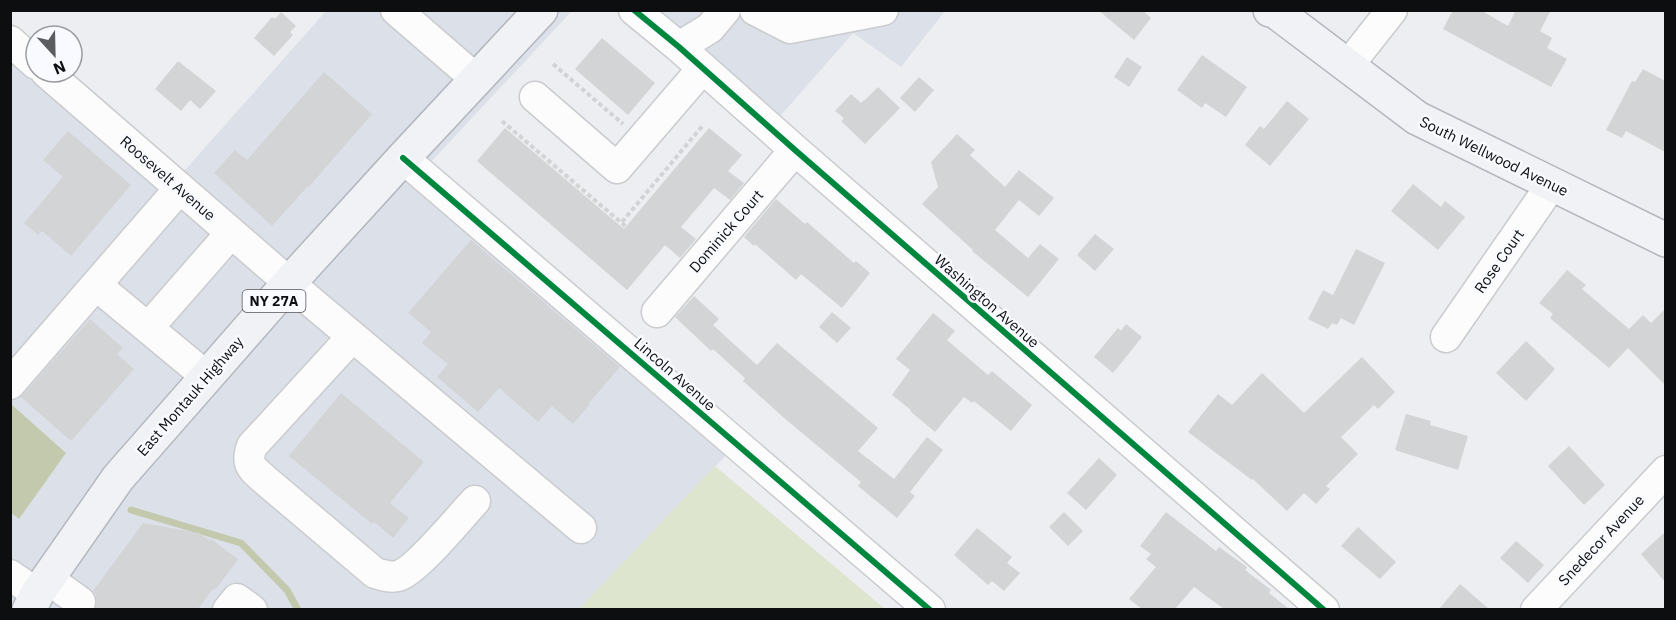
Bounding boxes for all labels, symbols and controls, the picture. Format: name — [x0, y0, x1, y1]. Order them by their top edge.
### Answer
north arrow — [24, 24, 84, 84]
text: N — [50, 56, 69, 79]
street label: South Wellwood Avenue — [1417, 112, 1571, 200]
street label: Roosevelt Avenue — [116, 131, 220, 225]
street label: Dominick Court — [685, 186, 767, 276]
street label: Rose Court — [1470, 225, 1528, 297]
street label: Washington Avenue — [931, 250, 1043, 352]
road number: NY 27A — [242, 290, 306, 312]
street label: East Montauk Highway — [133, 332, 248, 460]
street label: Lincoln Avenue — [630, 333, 720, 415]
street label: Snedecor Avenue — [1554, 491, 1648, 589]

